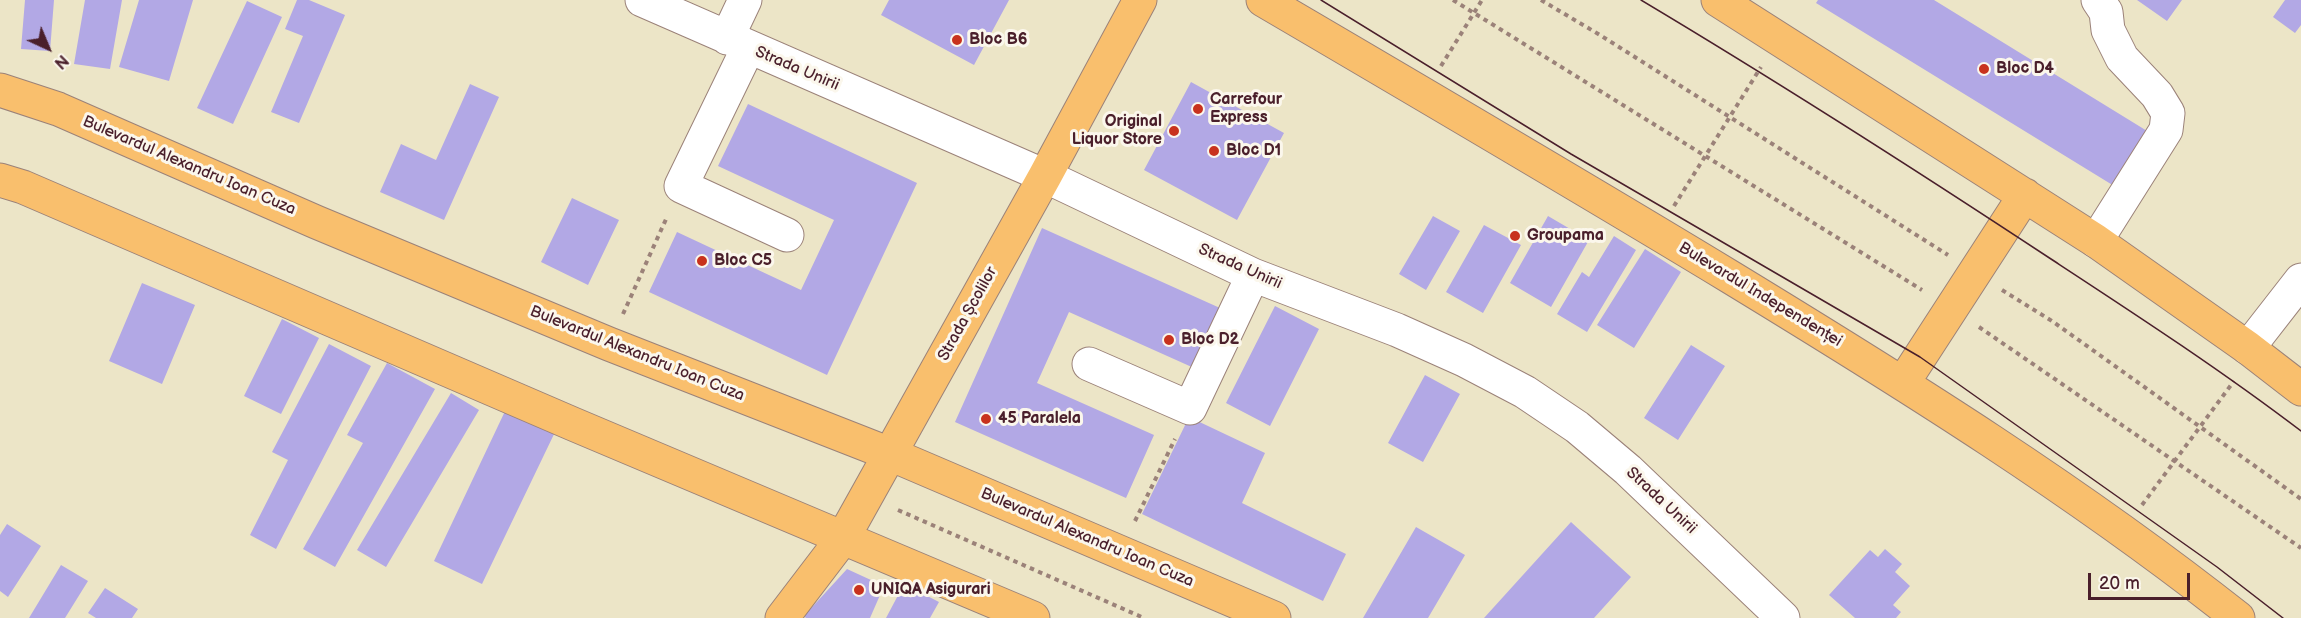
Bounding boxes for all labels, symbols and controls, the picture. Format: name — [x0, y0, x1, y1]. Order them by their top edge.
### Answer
north arrow — [18, 18, 78, 78]
place label: Bloc B6 — [969, 30, 1027, 50]
marker: Bloc B6 — [950, 33, 964, 47]
street label: Strada Unirii — [752, 43, 842, 95]
text: N — [50, 50, 72, 72]
place label: Bloc D4 — [1996, 59, 2054, 79]
marker: Bloc D4 — [1977, 62, 1991, 76]
place label: Carrefour Express — [1210, 90, 1282, 128]
marker: Carrefour Express — [1191, 102, 1205, 116]
street label: Bulevardul Alexandru Ioan Cuza — [80, 112, 298, 220]
place label: Original Liquor Store — [1072, 112, 1162, 150]
marker: Original Liquor Store — [1167, 124, 1181, 138]
place label: Bloc D1 — [1226, 141, 1281, 161]
marker: Bloc D1 — [1207, 144, 1221, 158]
place label: Groupama — [1527, 226, 1604, 246]
marker: Groupama — [1508, 229, 1522, 243]
street label: Bulevardul Independenței — [1675, 239, 1845, 351]
street label: Strada Unirii — [1195, 240, 1285, 294]
place label: Bloc C5 — [714, 251, 772, 271]
marker: Bloc C5 — [695, 254, 709, 268]
street label: Strada Școlilor — [934, 264, 1002, 364]
street label: Bulevardul Alexandru Ioan Cuza — [527, 302, 747, 406]
place label: Bloc D2 — [1181, 330, 1239, 350]
marker: Bloc D2 — [1162, 333, 1176, 347]
place label: 45 Paralela — [998, 409, 1081, 429]
marker: 45 Paralela — [979, 412, 993, 426]
street label: Strada Unirii — [1622, 463, 1700, 539]
street label: Bulevardul Alexandru Ioan Cuza — [978, 484, 1196, 592]
scale bar — [2091, 561, 2193, 599]
text: 20 m — [2099, 573, 2140, 594]
place label: UNIQA Asigurari — [871, 580, 991, 600]
marker: UNIQA Asigurari — [852, 583, 866, 597]

